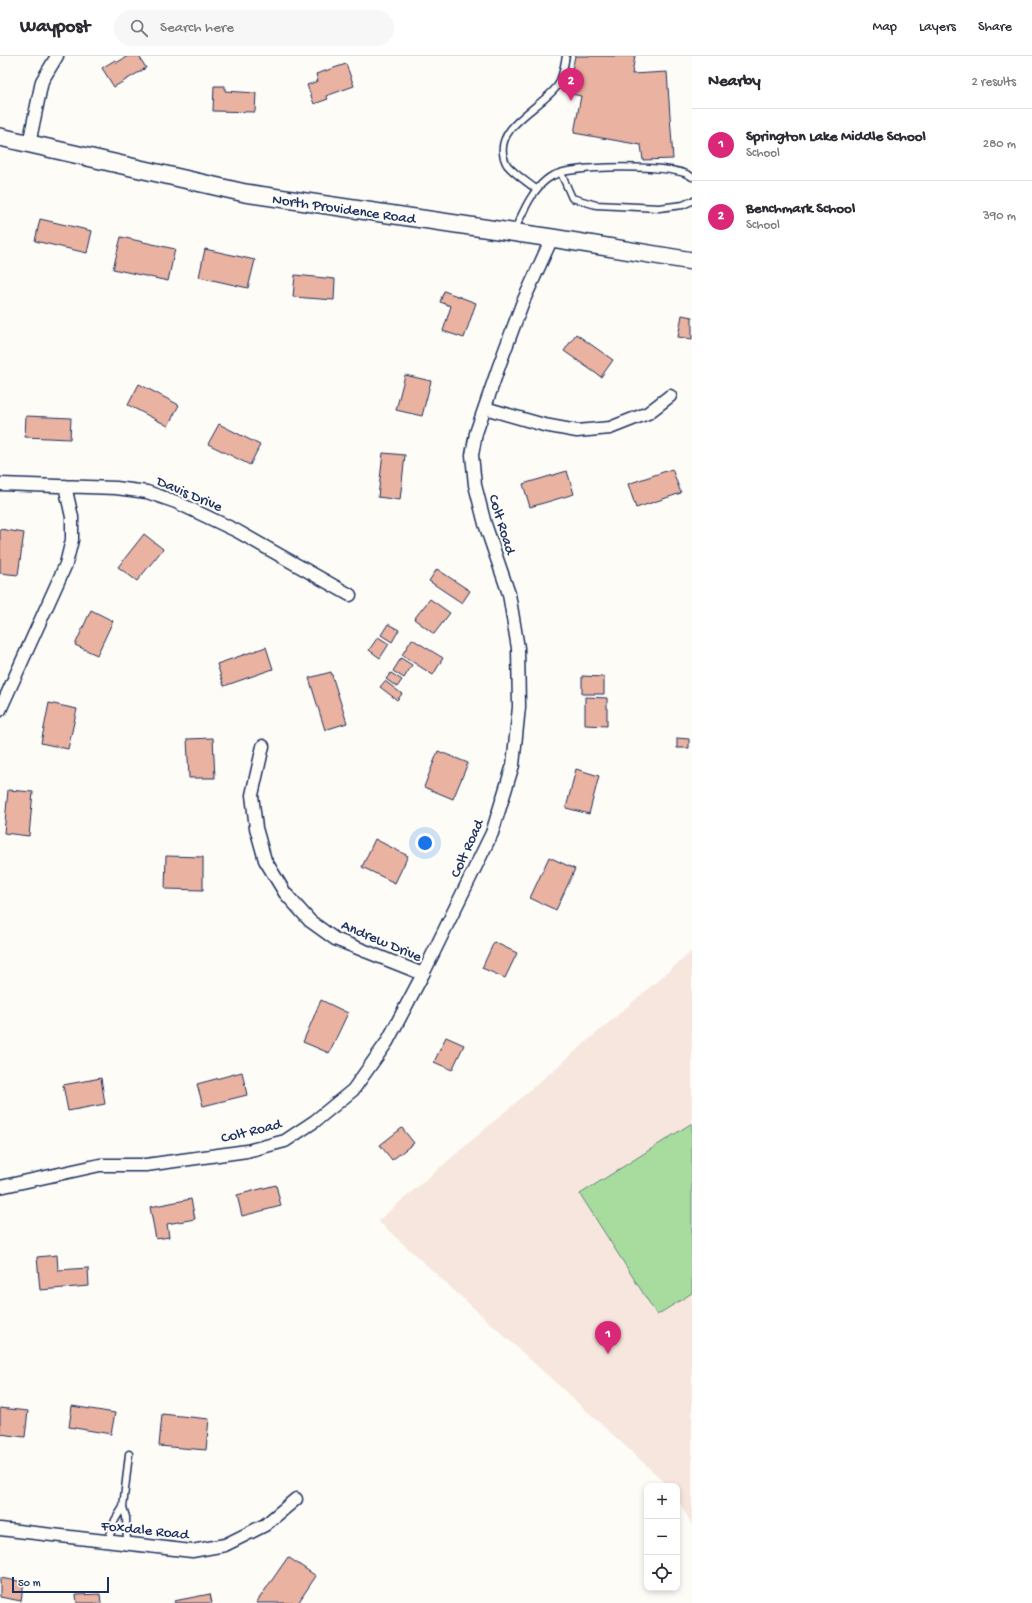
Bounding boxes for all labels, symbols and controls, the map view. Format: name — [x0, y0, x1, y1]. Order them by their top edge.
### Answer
search box — [114, 10, 394, 46]
text: Waypost — [20, 16, 90, 39]
icon: search — [128, 17, 150, 39]
text: Search here — [160, 19, 234, 37]
text: Map — [873, 19, 897, 36]
text: Layers — [919, 19, 956, 36]
text: Share — [978, 19, 1012, 36]
pin: 2 — [558, 68, 584, 101]
text: Nearby — [708, 72, 761, 92]
text: 2 results — [971, 75, 1016, 90]
text: Springton Lake Middle School — [746, 128, 926, 146]
text: 1 — [718, 137, 724, 152]
text: 280 m — [983, 137, 1016, 152]
text: School — [746, 146, 780, 161]
street label: North Providence Road — [271, 191, 418, 229]
text: Benchmark School — [746, 200, 855, 218]
text: 2 — [718, 209, 724, 224]
text: 390 m — [983, 209, 1016, 224]
text: School — [746, 218, 780, 233]
street label: Davis Drive — [153, 473, 225, 517]
street label: Colt Road — [483, 492, 519, 558]
street label: Colt Road — [447, 816, 489, 881]
your location — [415, 833, 435, 853]
street label: Andrew Drive — [338, 917, 424, 967]
street label: Colt Road — [219, 1115, 285, 1148]
pin: 1 — [595, 1321, 621, 1354]
map controls — [644, 1483, 680, 1591]
button: + — [644, 1483, 680, 1519]
street label: Foxdale Road — [99, 1517, 191, 1545]
button: − — [644, 1519, 680, 1555]
button: locate — [644, 1555, 680, 1591]
scale bar — [12, 1575, 109, 1594]
text: 50 m — [18, 1578, 40, 1590]

